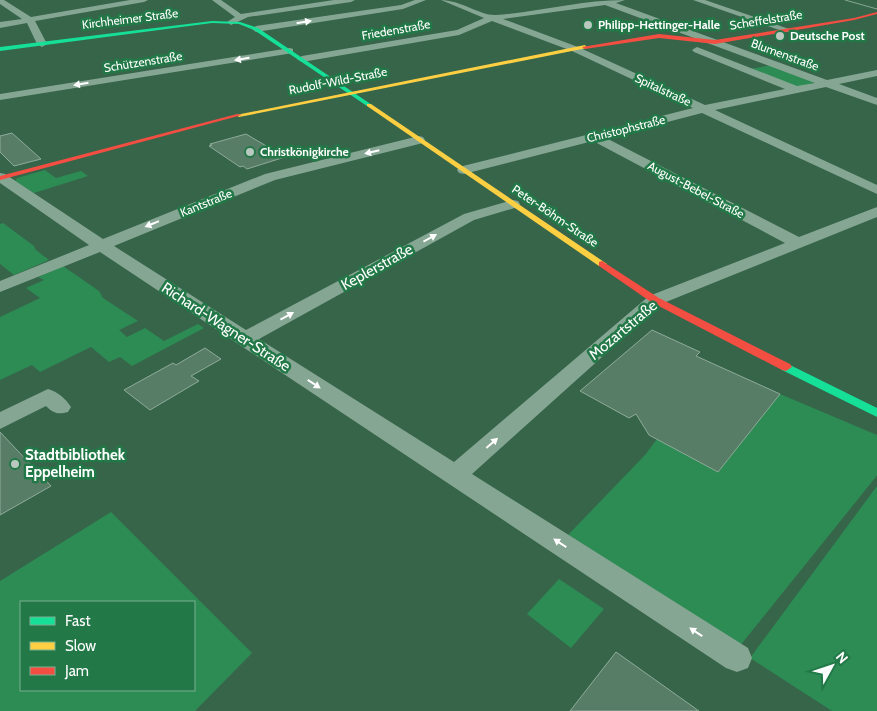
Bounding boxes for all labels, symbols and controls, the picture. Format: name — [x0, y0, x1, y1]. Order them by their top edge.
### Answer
street label: Kirchheimer Straße — [81, 5, 179, 32]
street label: Scheffelstraße — [728, 6, 803, 33]
street label: Friedenstraße — [361, 16, 431, 43]
one-way arrow — [296, 17, 312, 25]
place label: Philipp-Hettinger-Halle — [598, 17, 720, 32]
marker: Philipp-Hettinger-Halle — [582, 19, 594, 31]
place label: Deutsche Post — [790, 28, 865, 43]
marker: Deutsche Post — [774, 30, 786, 42]
street label: Blumenstraße — [749, 35, 821, 74]
street label: Schützenstraße — [103, 48, 183, 75]
one-way arrow — [234, 55, 250, 63]
street label: Rudolf-Wild-Straße — [288, 64, 388, 97]
street label: Spitalstraße — [633, 70, 694, 109]
one-way arrow — [73, 81, 89, 89]
street label: Christophstraße — [585, 112, 667, 146]
place label: Christkönigkirche — [260, 144, 349, 159]
marker: Christkönigkirche — [244, 146, 256, 158]
one-way arrow — [365, 148, 380, 156]
street label: August-Bebel-Straße — [645, 158, 747, 221]
street label: Peter-Böhm-Straße — [509, 181, 601, 250]
street label: Kantstraße — [178, 185, 234, 220]
one-way arrow — [145, 221, 159, 229]
one-way arrow — [422, 234, 437, 242]
street label: Keplerstraße — [338, 240, 416, 294]
street label: Richard-Wagner-Straße — [158, 279, 294, 376]
street label: Mozartstraße — [585, 296, 661, 364]
one-way arrow — [280, 312, 294, 320]
one-way arrow — [308, 380, 321, 389]
one-way arrow — [485, 438, 498, 449]
place label: Stadtbibliothek Eppelheim — [25, 446, 126, 481]
marker: Stadtbibliothek Eppelheim — [9, 458, 21, 470]
one-way arrow — [553, 538, 566, 548]
legend — [20, 601, 195, 691]
text: Fast — [65, 612, 90, 630]
one-way arrow — [689, 627, 702, 637]
text: Slow — [65, 637, 96, 655]
north arrow — [807, 641, 857, 691]
text: N — [832, 648, 852, 667]
text: Jam — [64, 662, 89, 680]

